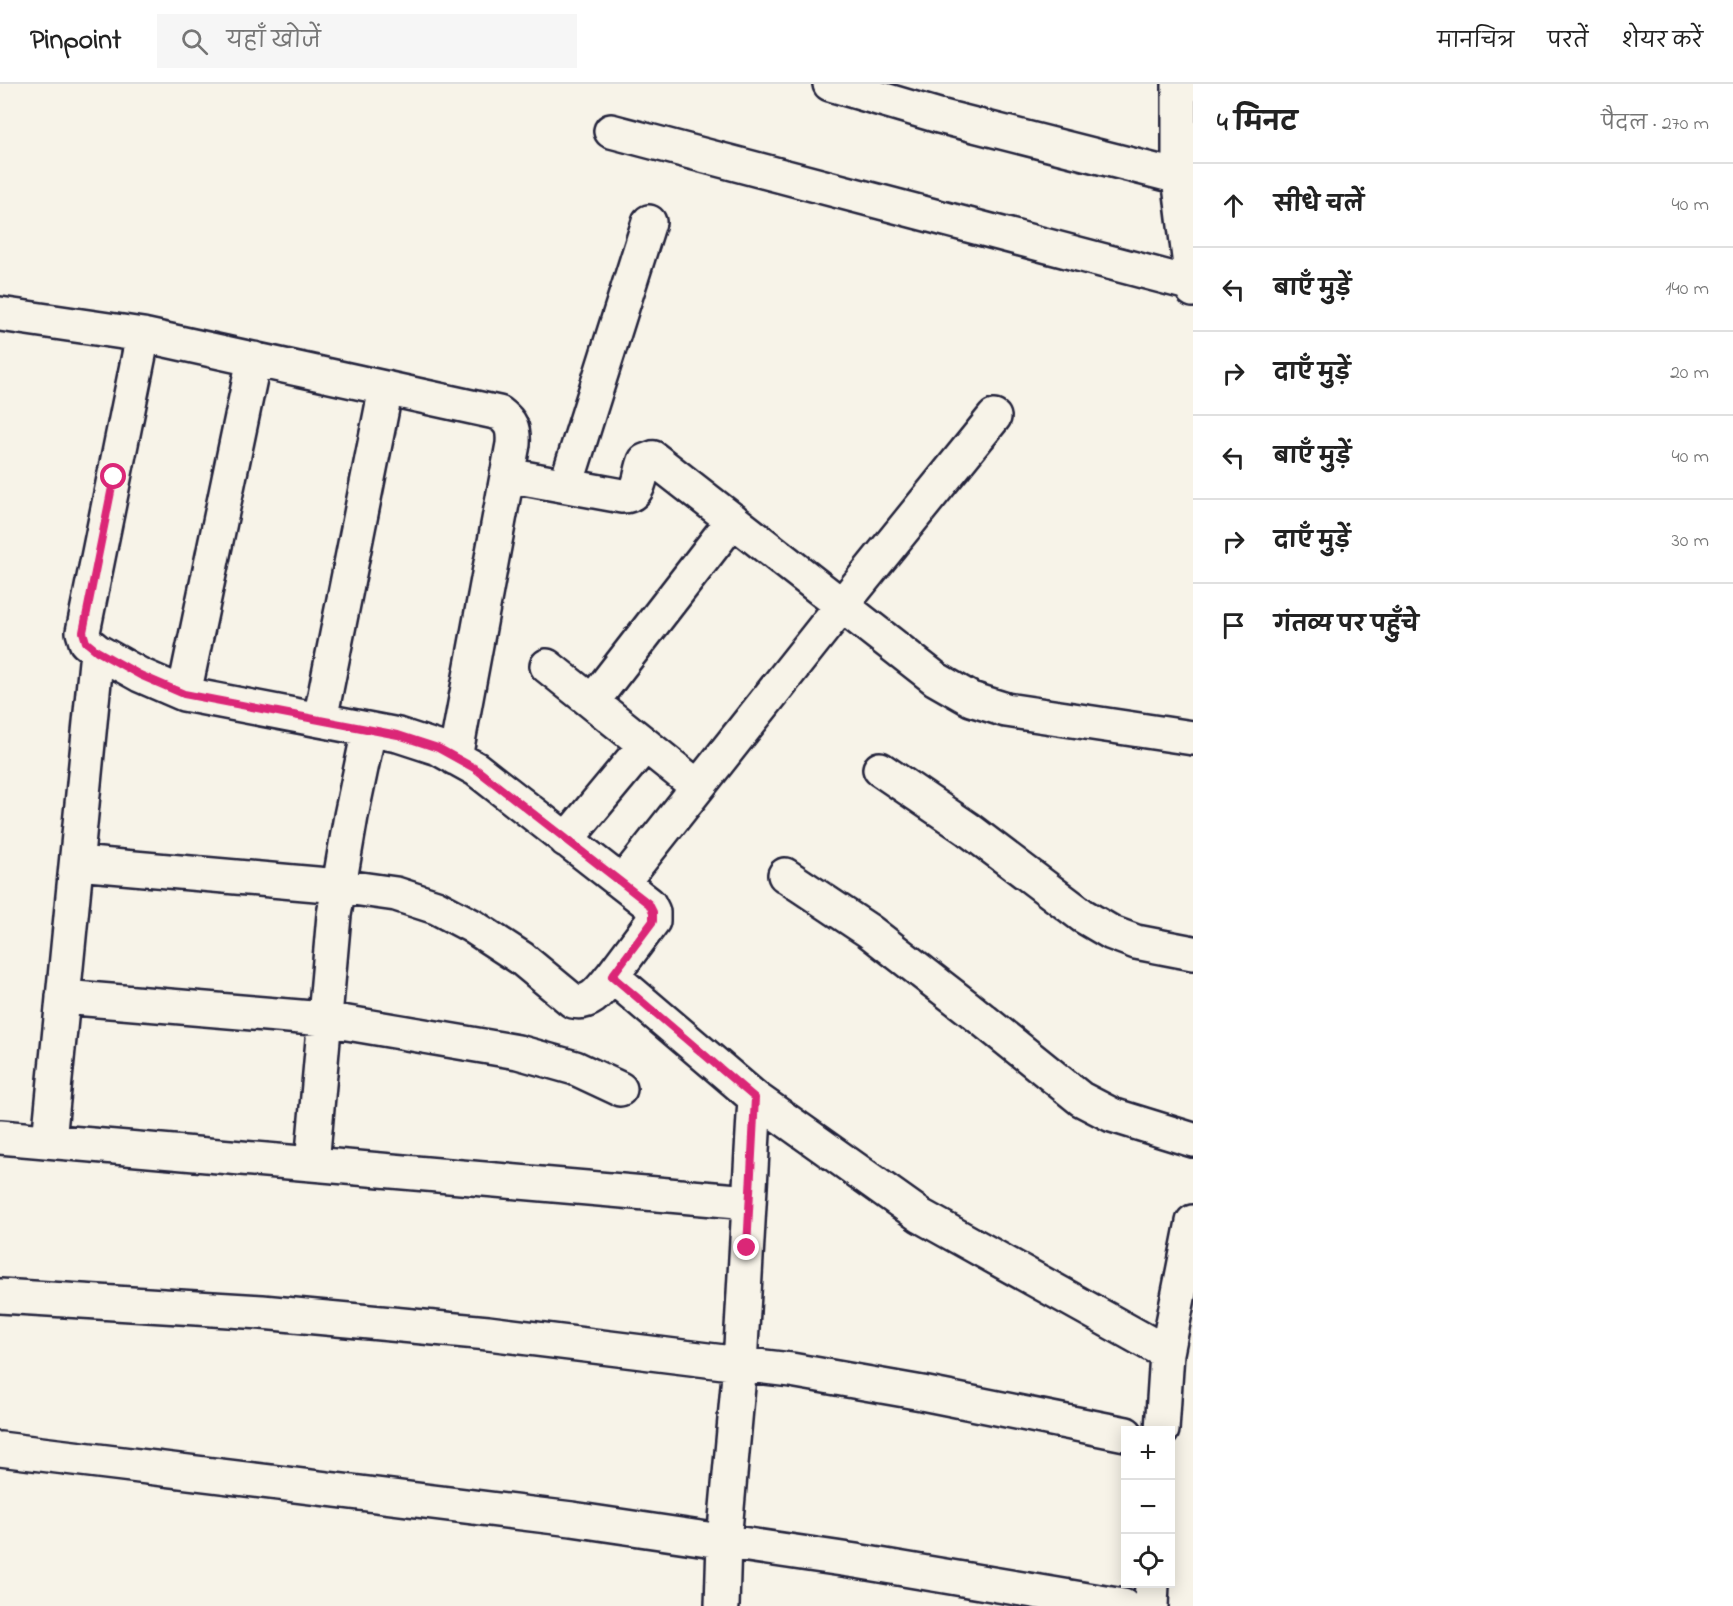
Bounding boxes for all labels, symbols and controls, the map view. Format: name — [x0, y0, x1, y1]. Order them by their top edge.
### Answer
search box — [157, 14, 577, 68]
text: Pinpoint — [30, 21, 121, 62]
icon: search — [178, 25, 211, 58]
text: यहाँ खोजें — [226, 26, 321, 58]
text: मानचित्र — [1437, 27, 1514, 57]
text: परतें — [1547, 27, 1588, 57]
text: शेयर करें — [1621, 27, 1703, 57]
text: 4 मिनट — [1217, 105, 1297, 143]
text: पैदल · 270 m — [1601, 110, 1709, 139]
icon: ahead — [1217, 189, 1250, 222]
text: सीधे चलें — [1274, 190, 1364, 222]
text: 40 m — [1672, 191, 1709, 220]
icon: left — [1217, 273, 1250, 306]
text: बाएँ मुड़ें — [1274, 274, 1351, 306]
text: 140 m — [1665, 275, 1709, 304]
icon: right — [1217, 357, 1250, 390]
text: दाएँ मुड़ें — [1274, 358, 1350, 390]
text: 20 m — [1670, 359, 1709, 388]
icon: left — [1217, 441, 1250, 474]
text: बाएँ मुड़ें — [1274, 442, 1351, 474]
text: 40 m — [1672, 443, 1709, 472]
route start — [100, 463, 126, 489]
icon: right — [1217, 525, 1250, 558]
text: दाएँ मुड़ें — [1274, 526, 1350, 558]
text: 30 m — [1672, 527, 1709, 556]
icon: arrive — [1217, 609, 1250, 642]
text: गंतव्य पर पहुँचे — [1274, 610, 1419, 642]
route end — [733, 1234, 759, 1260]
map controls — [1121, 1426, 1175, 1588]
button: + — [1121, 1426, 1175, 1480]
button: − — [1121, 1480, 1175, 1534]
button: locate — [1121, 1534, 1175, 1588]

